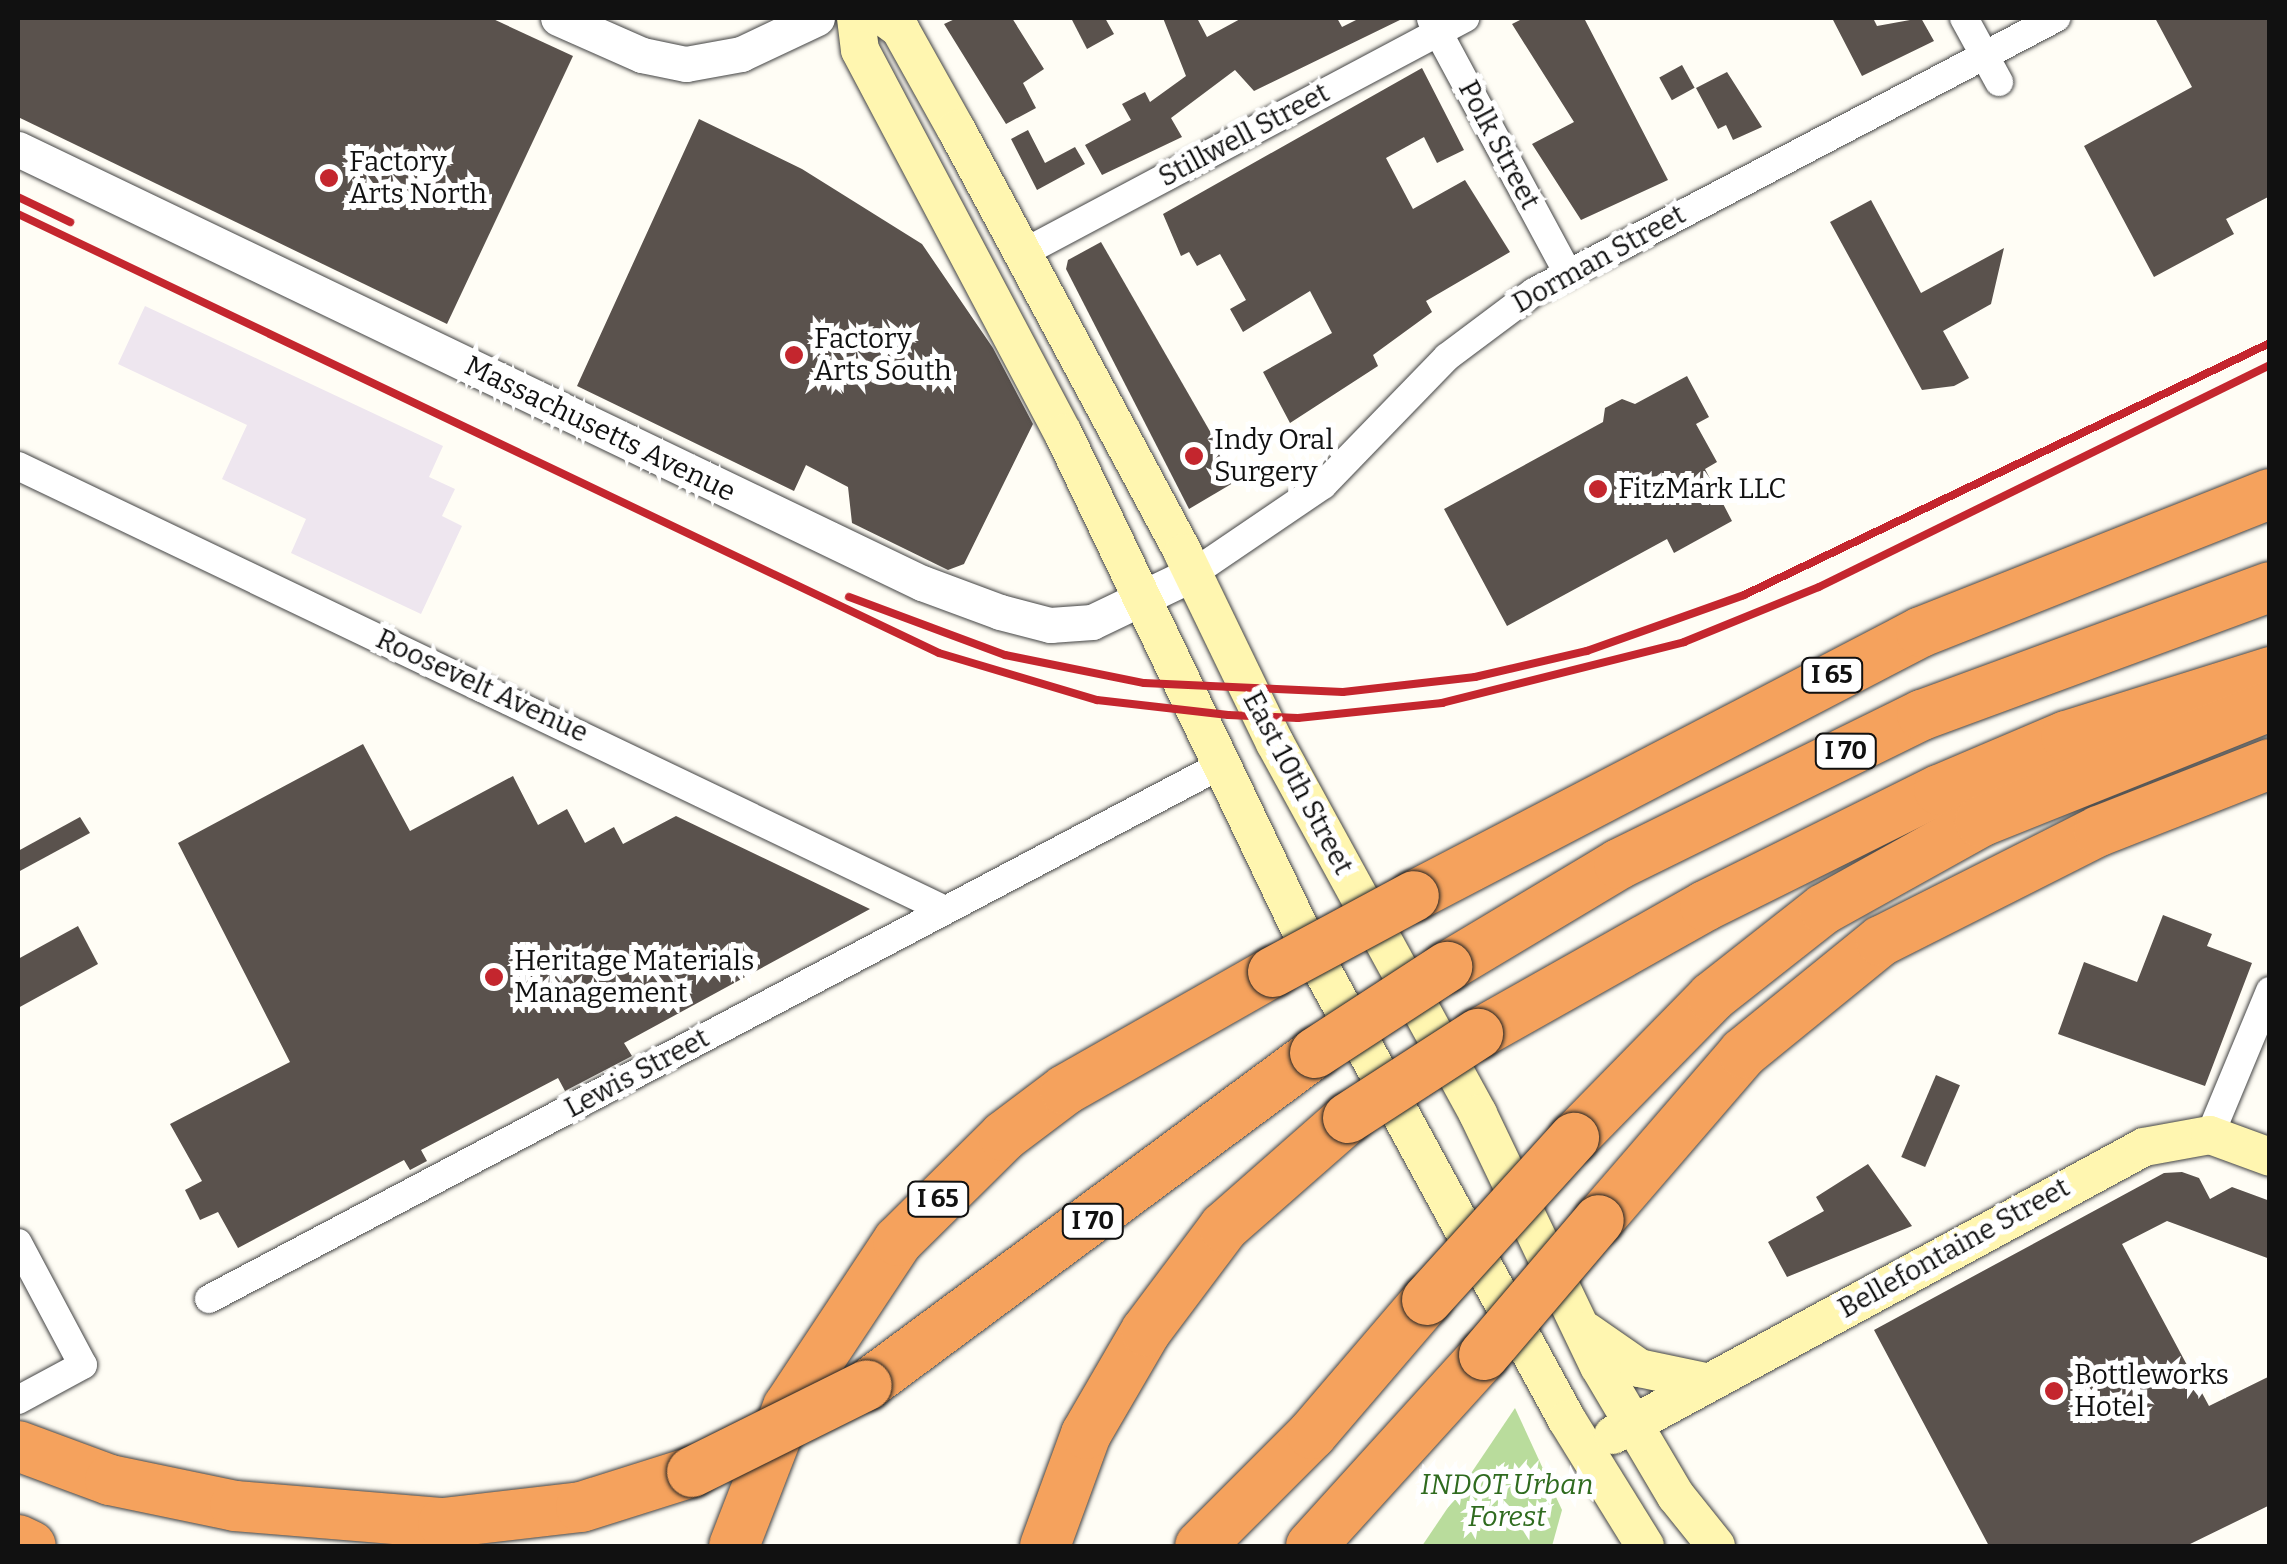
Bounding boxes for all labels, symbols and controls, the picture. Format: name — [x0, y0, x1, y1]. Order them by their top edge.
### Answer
street label: Polk Street — [1451, 75, 1547, 215]
street label: Stillwell Street — [1153, 76, 1335, 194]
place label: Factory Arts North — [349, 145, 487, 211]
marker: Factory Arts North — [318, 167, 340, 189]
street label: Dorman Street — [1507, 198, 1691, 320]
place label: Factory Arts South — [814, 322, 952, 388]
marker: Factory Arts South — [783, 344, 805, 366]
street label: Massachusetts Avenue — [459, 349, 741, 509]
place label: Indy Oral Surgery — [1214, 423, 1333, 489]
marker: Indy Oral Surgery — [1183, 445, 1205, 467]
place label: FitzMark LLC — [1618, 472, 1786, 506]
marker: FitzMark LLC — [1587, 478, 1609, 500]
street label: Roosevelt Avenue — [371, 622, 593, 750]
road number: I 65 — [1800, 655, 1864, 695]
street label: East 10th Street — [1236, 686, 1360, 880]
road number: I 70 — [1814, 731, 1878, 771]
place label: Heritage Materials Management — [514, 944, 754, 1010]
marker: Heritage Materials Management — [483, 966, 505, 988]
street label: Lewis Street — [559, 1021, 715, 1125]
street label: Bellefontaine Street — [1833, 1171, 2075, 1325]
road number: I 65 — [906, 1179, 970, 1219]
road number: I 70 — [1060, 1201, 1126, 1241]
place label: Bottleworks Hotel — [2074, 1358, 2229, 1424]
marker: Bottleworks Hotel — [2043, 1380, 2065, 1402]
park label: INDOT Urban Forest — [1420, 1468, 1594, 1534]

